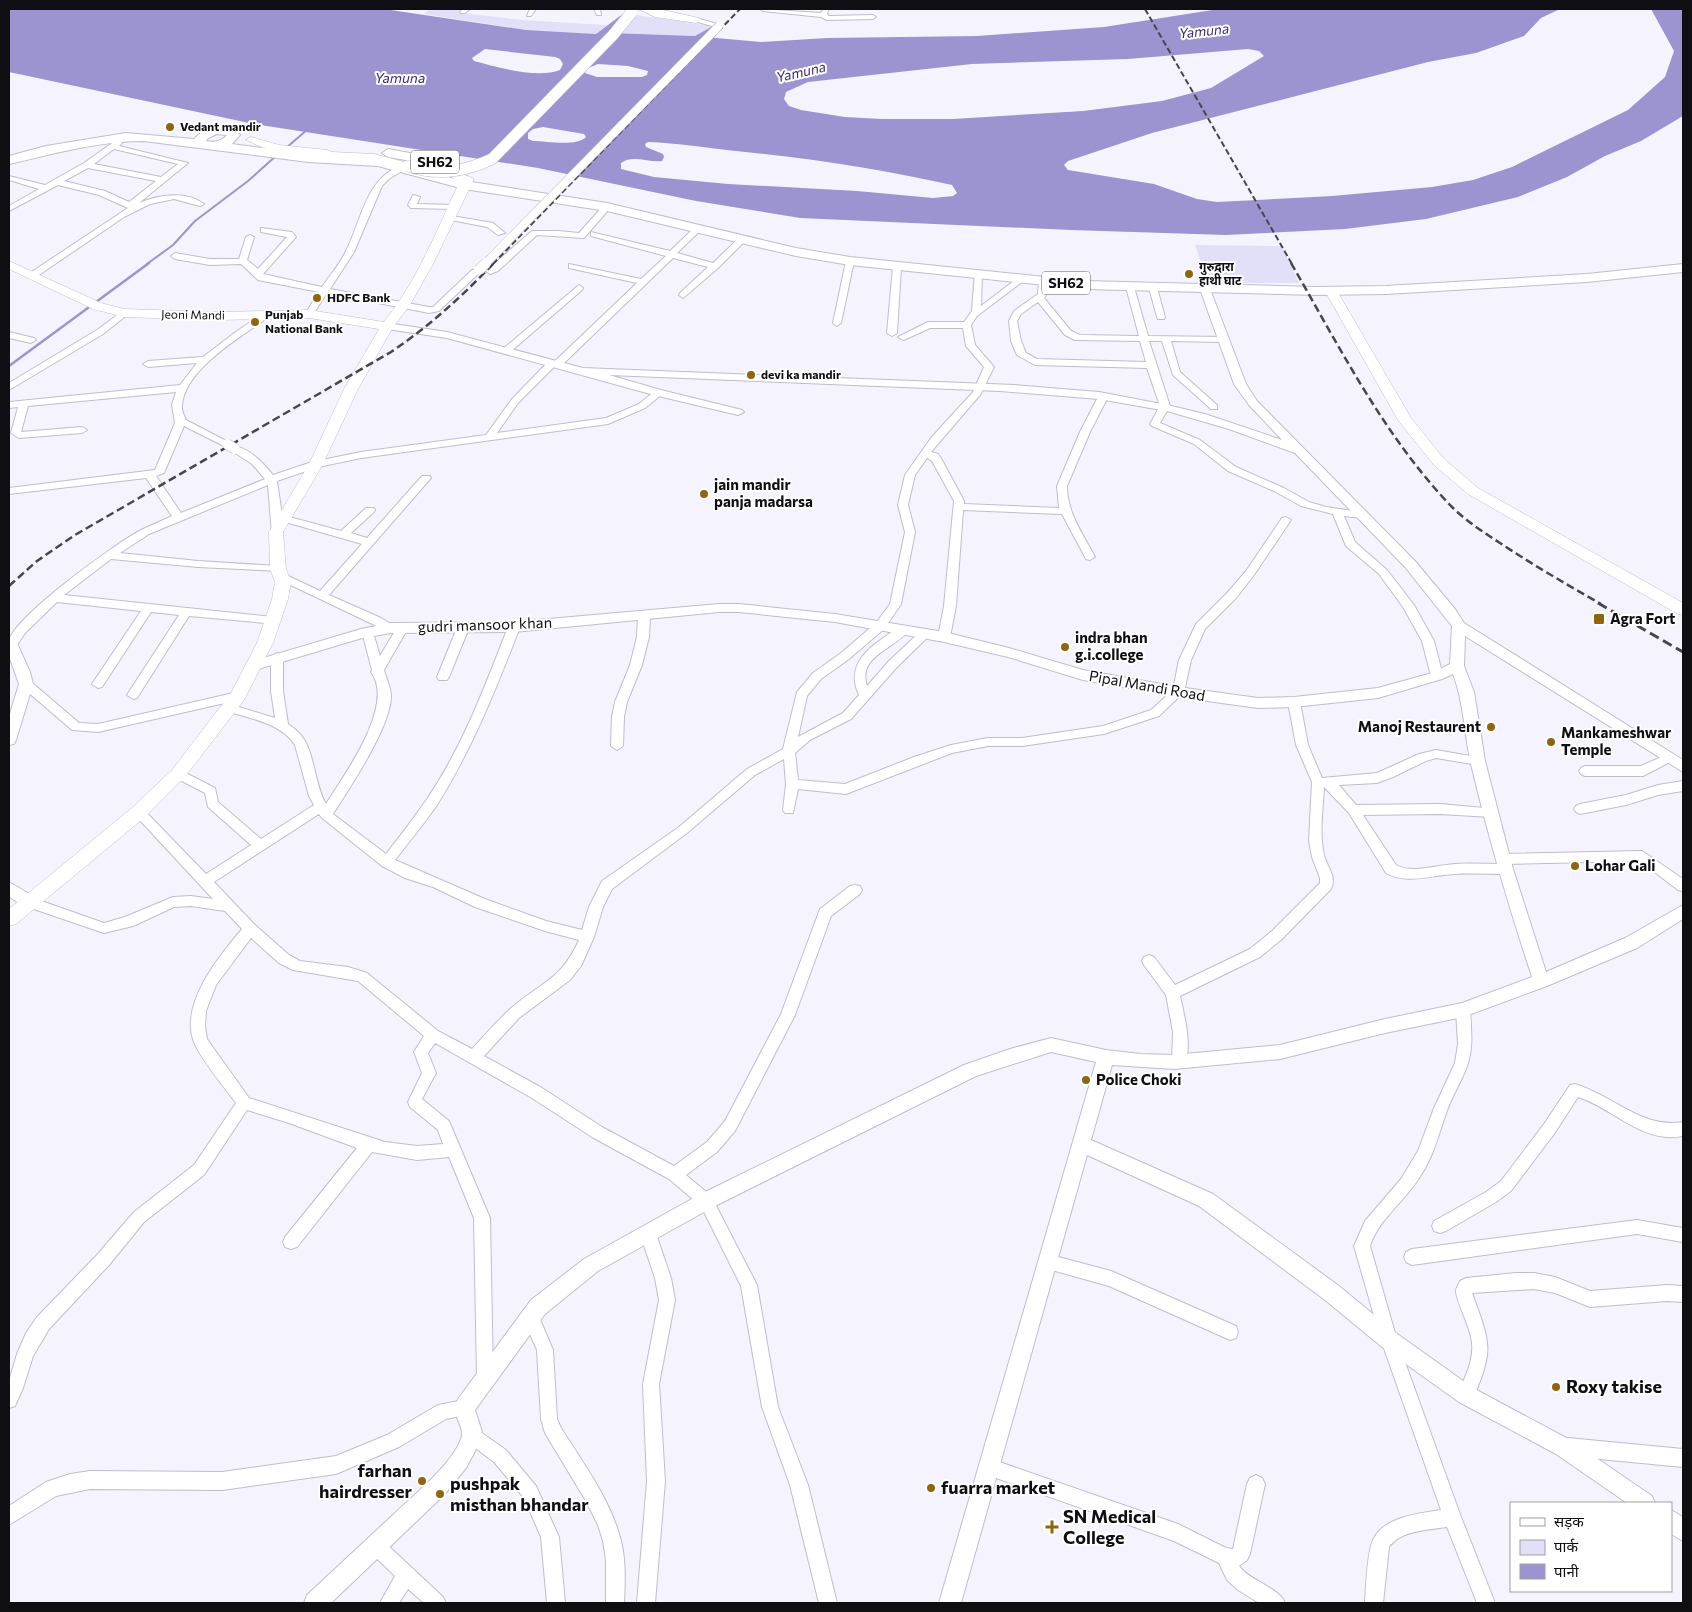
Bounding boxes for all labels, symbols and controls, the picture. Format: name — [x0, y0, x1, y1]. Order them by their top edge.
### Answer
water label: Yamuna — [1178, 19, 1230, 42]
water label: Yamuna — [774, 58, 827, 85]
water label: Yamuna — [375, 69, 425, 86]
place label: Vedant mandir — [180, 119, 261, 133]
marker: Vedant mandir — [164, 121, 176, 133]
road number: SH62 — [411, 150, 459, 173]
place label: गुरुद्वारा हाथी घाट — [1199, 259, 1242, 288]
marker: गुरुद्वारा हाथी घाट — [1183, 268, 1195, 280]
road number: SH62 — [1042, 272, 1090, 294]
place label: HDFC Bank — [327, 290, 390, 304]
marker: HDFC Bank — [311, 292, 323, 304]
street label: Jeoni Mandi — [161, 306, 225, 323]
place label: Punjab National Bank — [265, 307, 343, 335]
marker: Punjab National Bank — [249, 316, 261, 328]
place label: devi ka mandir — [761, 367, 841, 381]
marker: devi ka mandir — [745, 369, 757, 381]
place label: jain mandir panja madarsa — [713, 475, 813, 510]
marker: jain mandir panja madarsa — [698, 488, 710, 500]
place label: Agra Fort — [1610, 609, 1675, 627]
marker: Agra Fort — [1592, 612, 1606, 626]
street label: gudri mansoor khan — [418, 613, 552, 635]
place label: indra bhan g.i.college — [1075, 628, 1148, 663]
marker: indra bhan g.i.college — [1059, 641, 1071, 653]
street label: Pipal Mandi Road — [1088, 666, 1207, 704]
place label: Manoj Restaurent — [1358, 717, 1481, 735]
marker: Manoj Restaurent — [1485, 721, 1497, 733]
place label: Mankameshwar Temple — [1561, 723, 1671, 758]
marker: Mankameshwar Temple — [1545, 736, 1557, 748]
place label: Lohar Gali — [1585, 856, 1655, 874]
marker: Lohar Gali — [1569, 860, 1581, 872]
place label: Police Choki — [1096, 1070, 1181, 1088]
marker: Police Choki — [1080, 1074, 1092, 1086]
place label: Roxy takise — [1566, 1375, 1662, 1397]
marker: Roxy takise — [1550, 1381, 1562, 1393]
place label: farhan hairdresser — [319, 1459, 413, 1502]
place label: pushpak misthan bhandar — [450, 1472, 589, 1515]
marker: farhan hairdresser — [416, 1475, 428, 1487]
place label: fuarra market — [941, 1476, 1056, 1498]
marker: fuarra market — [925, 1482, 937, 1494]
marker: pushpak misthan bhandar — [434, 1488, 446, 1500]
legend — [1510, 1502, 1672, 1592]
place label: SN Medical College — [1063, 1505, 1156, 1548]
text: सड़क — [1554, 1512, 1584, 1530]
marker: SN Medical College — [1045, 1520, 1059, 1534]
text: पार्क — [1554, 1537, 1578, 1555]
text: पानी — [1554, 1562, 1580, 1580]

